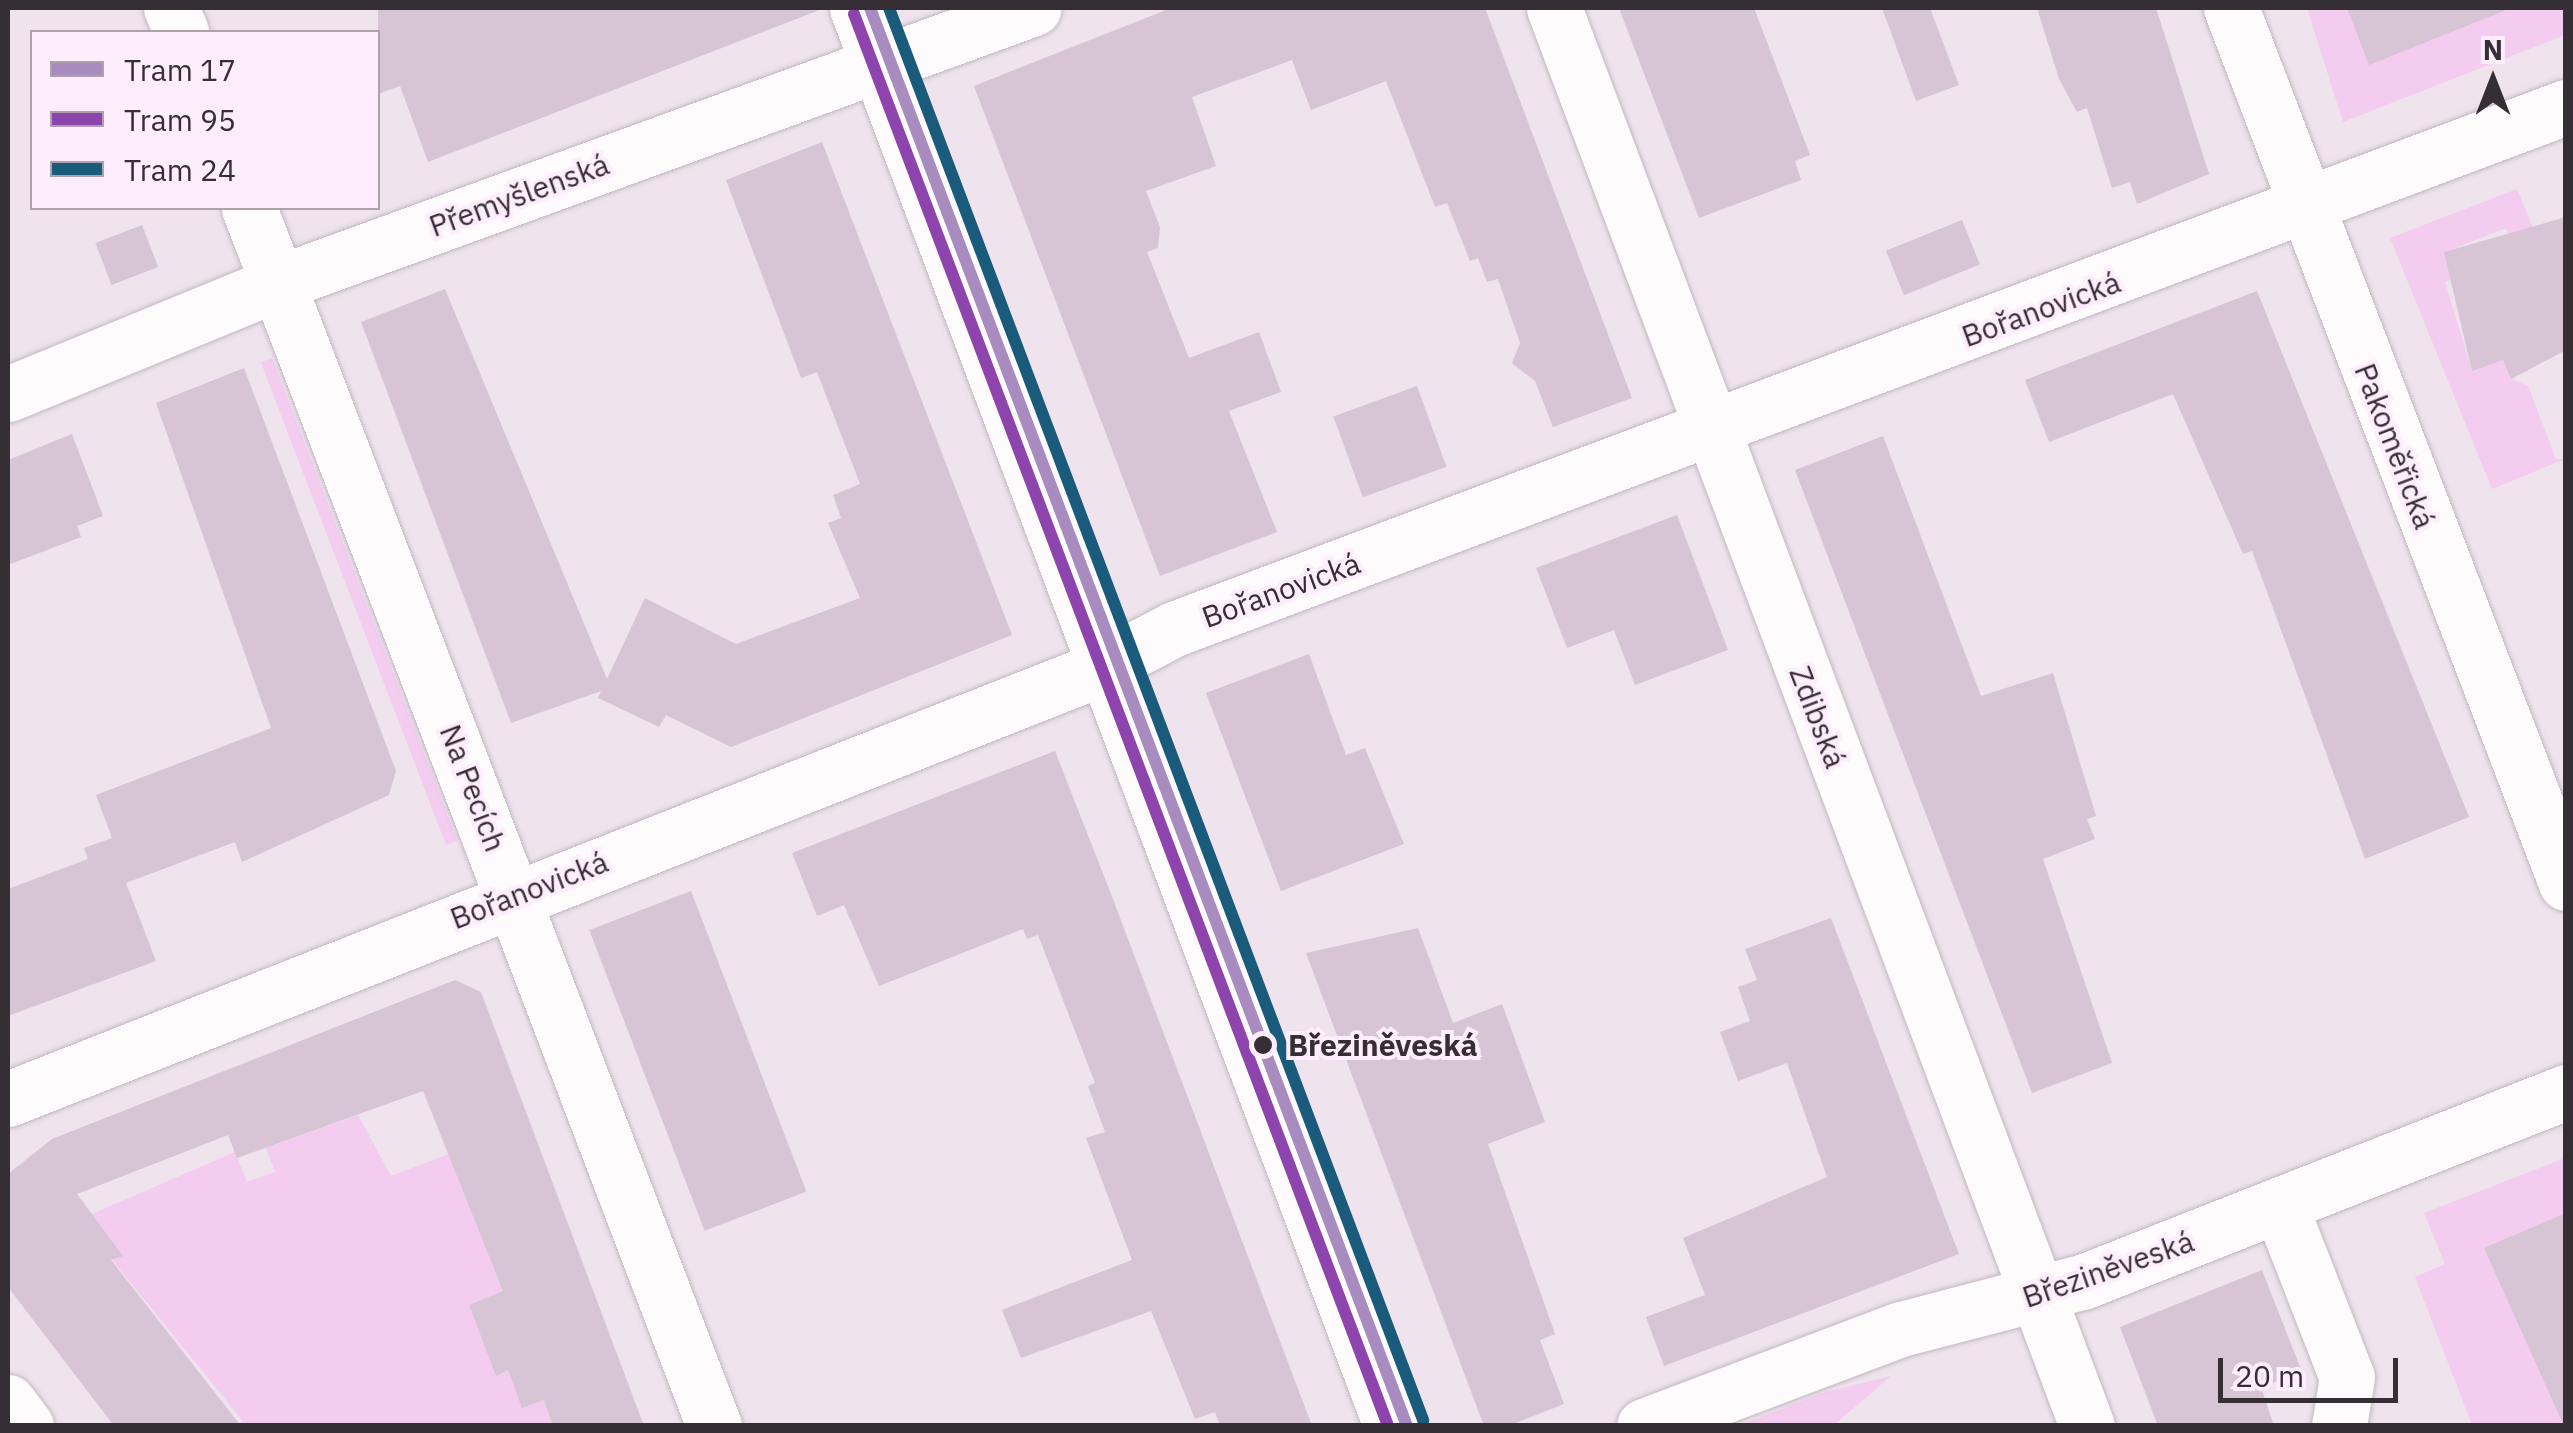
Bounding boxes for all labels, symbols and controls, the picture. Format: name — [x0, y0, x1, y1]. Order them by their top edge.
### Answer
legend — [30, 30, 380, 210]
north arrow — [2443, 30, 2543, 130]
text: N — [2483, 31, 2503, 68]
text: Tram 17 — [124, 50, 236, 89]
text: Tram 95 — [124, 100, 236, 139]
street label: Přemyšlenská — [424, 146, 614, 244]
text: Tram 24 — [124, 150, 236, 189]
street label: Bořanovická — [1957, 264, 2125, 354]
street label: Pakoměřická — [2347, 358, 2443, 534]
street label: Bořanovická — [1197, 545, 1365, 635]
street label: Zdibská — [1782, 661, 1854, 773]
street label: Na Pecích — [432, 719, 514, 857]
street label: Bořanovická — [445, 843, 613, 937]
place label: Březiněveská — [1288, 1027, 1478, 1063]
marker: Březiněveská — [1247, 1029, 1279, 1061]
street label: Březiněveská — [2018, 1223, 2198, 1315]
scale bar — [2223, 1338, 2403, 1400]
text: 20 m — [2235, 1356, 2304, 1395]

